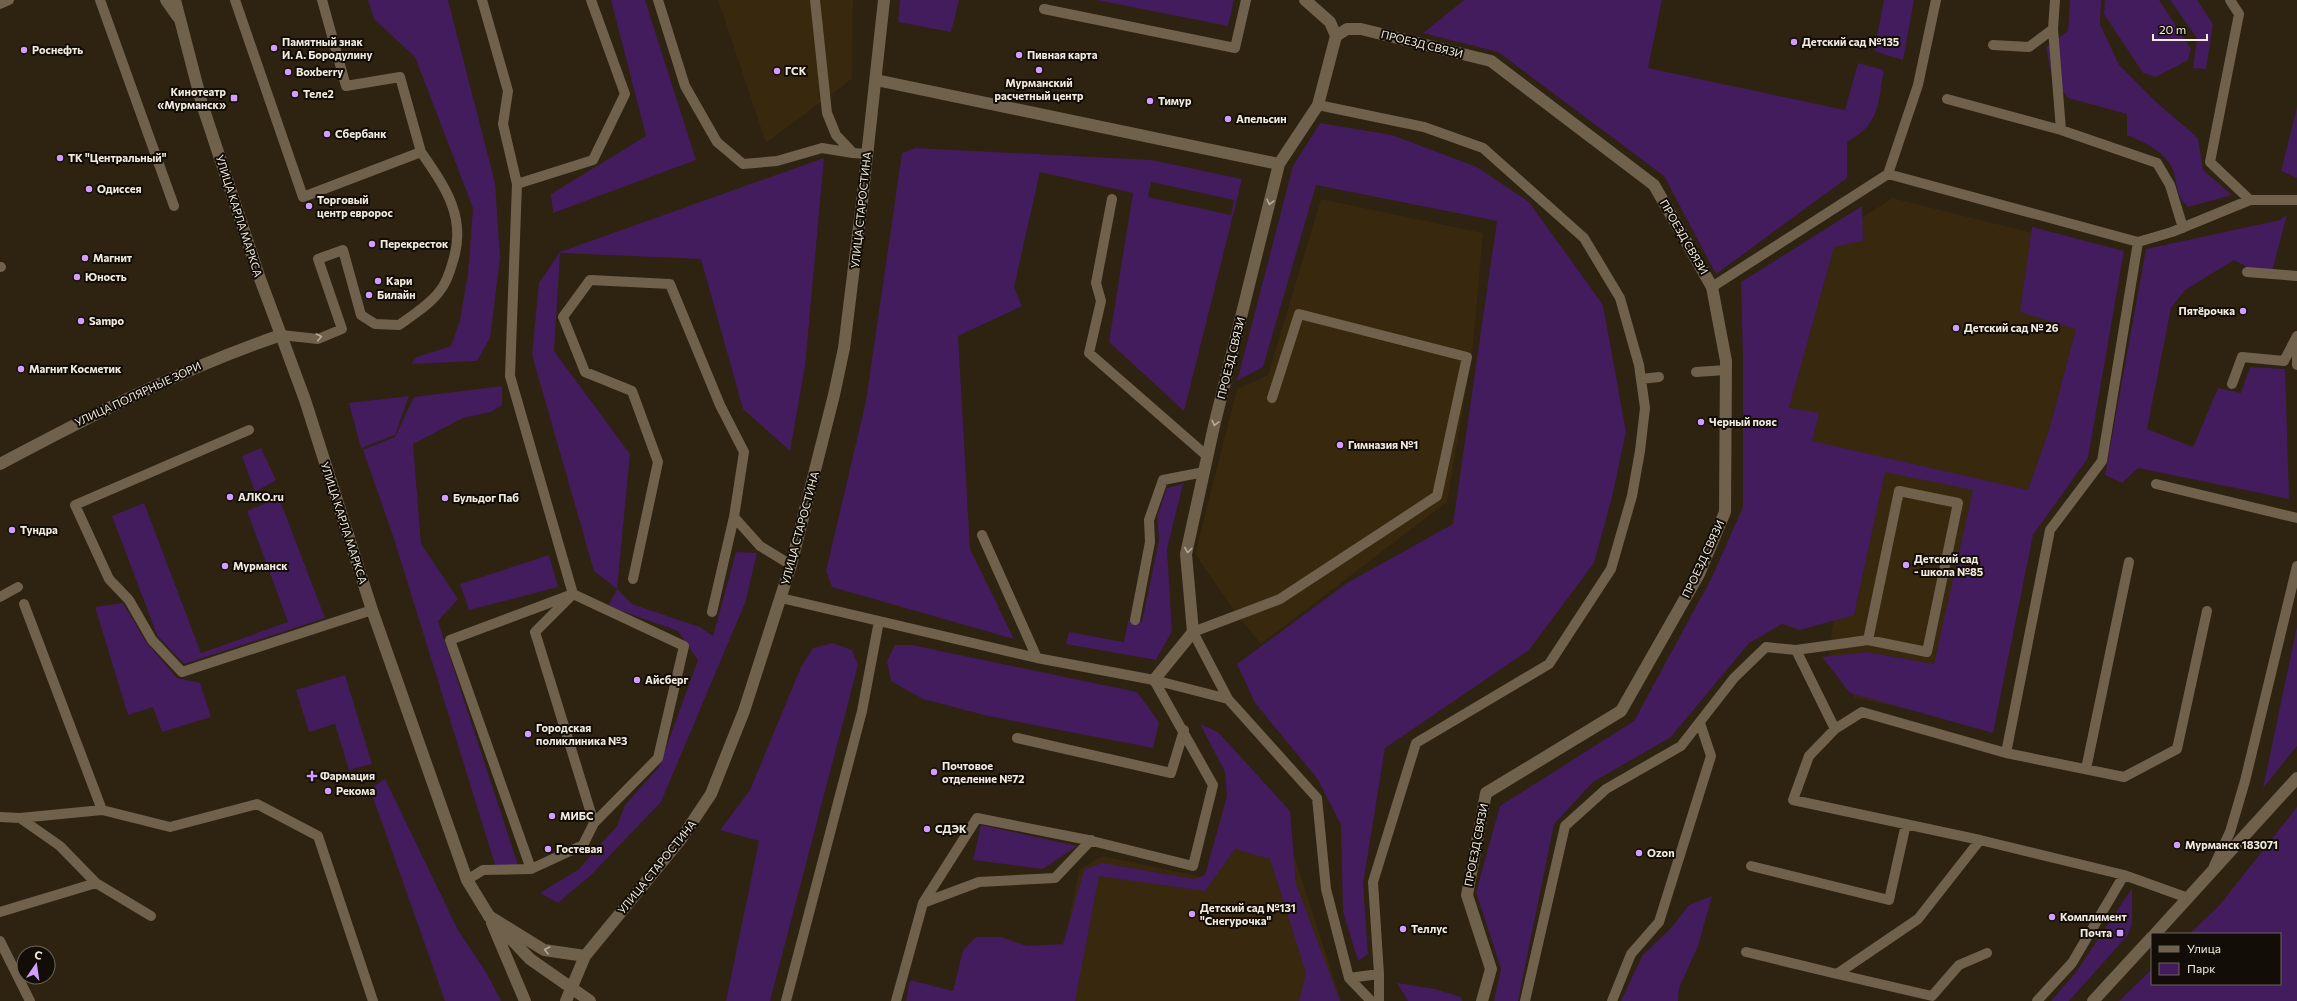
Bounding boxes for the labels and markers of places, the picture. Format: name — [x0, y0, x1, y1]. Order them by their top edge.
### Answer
place label: Памятный знак И. А. Бородулину — [282, 35, 372, 61]
place label: Детский сад №135 — [1802, 35, 1899, 48]
marker: Детский сад №135 — [1789, 37, 1799, 47]
place label: Роснефть — [32, 43, 83, 56]
marker: Памятный знак И. А. Бородулину — [269, 43, 279, 53]
marker: Роснефть — [19, 45, 29, 55]
place label: Пивная карта — [1027, 48, 1098, 61]
marker: Пивная карта — [1014, 50, 1024, 60]
place label: ГСК — [785, 64, 807, 77]
place label: Boxberry — [296, 65, 343, 78]
marker: Мурманский расчетный центр — [1034, 65, 1044, 75]
marker: ГСК — [772, 66, 782, 76]
marker: Boxberry — [283, 67, 293, 77]
place label: Мурманский расчетный центр — [995, 76, 1084, 102]
place label: Кинотеатр «Мурманск» — [157, 85, 227, 111]
place label: Теле2 — [303, 87, 334, 100]
marker: Теле2 — [290, 89, 300, 99]
marker: Кинотеатр «Мурманск» — [229, 93, 239, 103]
place label: Тимур — [1158, 94, 1192, 107]
marker: Тимур — [1145, 96, 1155, 106]
place label: Апельсин — [1236, 112, 1287, 125]
marker: Апельсин — [1223, 114, 1233, 124]
place label: Сбербанк — [335, 127, 387, 140]
marker: Сбербанк — [322, 129, 332, 139]
place label: ТК "Центральный" — [68, 151, 167, 164]
marker: ТК "Центральный" — [55, 153, 65, 163]
place label: Одиссея — [97, 182, 142, 195]
marker: Одиссея — [84, 184, 94, 194]
place label: Торговый центр евророс — [317, 193, 393, 219]
marker: Торговый центр евророс — [304, 201, 314, 211]
place label: Перекресток — [380, 237, 449, 250]
marker: Перекресток — [367, 239, 377, 249]
place label: Магнит — [93, 251, 133, 264]
marker: Магнит — [80, 253, 90, 263]
place label: Юность — [85, 270, 127, 283]
marker: Юность — [72, 272, 82, 282]
place label: Кари — [386, 274, 412, 287]
marker: Кари — [373, 276, 383, 286]
place label: Билайн — [377, 288, 416, 301]
marker: Билайн — [364, 290, 374, 300]
place label: Пятёрочка — [2179, 304, 2235, 317]
marker: Пятёрочка — [2238, 306, 2248, 316]
place label: Sampo — [89, 314, 125, 327]
marker: Sampo — [76, 316, 86, 326]
place label: Детский сад № 26 — [1964, 321, 2059, 334]
marker: Детский сад № 26 — [1951, 323, 1961, 333]
place label: Магнит Косметик — [29, 362, 122, 375]
marker: Магнит Косметик — [16, 364, 26, 374]
place label: Черный пояс — [1709, 415, 1777, 428]
marker: Черный пояс — [1696, 417, 1706, 427]
place label: Гимназия №1 — [1348, 438, 1418, 451]
marker: Гимназия №1 — [1335, 440, 1345, 450]
place label: АЛКО.ru — [238, 490, 284, 503]
place label: Бульдог Паб — [453, 491, 519, 504]
marker: АЛКО.ru — [225, 492, 235, 502]
marker: Бульдог Паб — [440, 493, 450, 503]
place label: Тундра — [20, 523, 58, 536]
marker: Тундра — [7, 525, 17, 535]
place label: Детский сад - школа №85 — [1914, 552, 1983, 578]
place label: Мурманск — [233, 559, 288, 572]
marker: Детский сад - школа №85 — [1901, 560, 1911, 570]
marker: Мурманск — [220, 561, 230, 571]
place label: Айсберг — [645, 673, 689, 686]
marker: Айсберг — [632, 675, 642, 685]
place label: Городская поликлиника №3 — [536, 721, 627, 747]
marker: Городская поликлиника №3 — [523, 729, 533, 739]
place label: Почтовое отделение №72 — [942, 759, 1024, 785]
marker: Почтовое отделение №72 — [929, 767, 939, 777]
place label: Фармация — [320, 769, 375, 782]
marker: Фармация — [307, 771, 317, 781]
place label: Рекома — [336, 784, 375, 797]
marker: Рекома — [323, 786, 333, 796]
place label: МИБС — [560, 809, 594, 822]
marker: МИБС — [547, 811, 557, 821]
place label: СДЭК — [935, 822, 967, 835]
marker: СДЭК — [922, 824, 932, 834]
place label: Мурманск 183071 — [2185, 838, 2278, 851]
marker: Мурманск 183071 — [2172, 840, 2182, 850]
place label: Гостевая — [556, 842, 602, 855]
marker: Гостевая — [543, 844, 553, 854]
place label: Ozon — [1647, 846, 1675, 859]
marker: Ozon — [1634, 848, 1644, 858]
place label: Детский сад №131 "Снегурочка" — [1200, 901, 1296, 927]
marker: Детский сад №131 "Снегурочка" — [1187, 909, 1197, 919]
place label: Комплимент — [2060, 910, 2127, 923]
marker: Комплимент — [2047, 912, 2057, 922]
place label: Теллус — [1411, 922, 1447, 935]
marker: Теллус — [1398, 924, 1408, 934]
place label: Почта — [2080, 926, 2112, 939]
marker: Почта — [2115, 928, 2125, 938]

